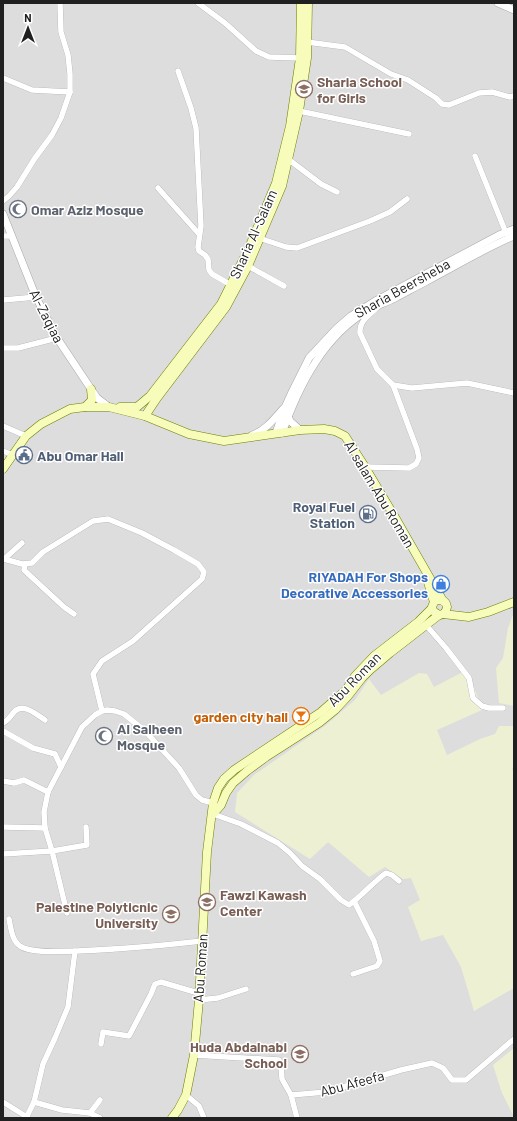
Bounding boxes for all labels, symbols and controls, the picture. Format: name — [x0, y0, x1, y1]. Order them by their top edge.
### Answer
north arrow — [8, 8, 48, 48]
text: N — [24, 11, 32, 24]
place label: Sharia School for Girls — [317, 73, 402, 106]
school or university icon: Sharia School for Girls — [294, 79, 314, 99]
street label: Sharia Al-Salam — [226, 187, 280, 281]
mosque icon: Omar Aziz Mosque — [8, 199, 28, 219]
place label: Omar Aziz Mosque — [31, 201, 144, 218]
street label: Sharia Beersheba — [351, 255, 453, 321]
street label: Al-Zaqiaa — [26, 286, 68, 346]
street label: Al salam Abu Roman — [341, 437, 419, 551]
public building icon: Abu Omar Hall — [14, 445, 34, 465]
place label: Abu Omar Hall — [37, 447, 124, 464]
place label: Royal Fuel Station — [293, 498, 355, 531]
fuel station icon: Royal Fuel Station — [358, 504, 378, 524]
place label: RIYADAH For Shops Decorative Accessories — [281, 568, 428, 601]
shop icon: RIYADAH For Shops Decorative Accessories — [431, 574, 451, 594]
street label: Abu Roman — [324, 648, 384, 710]
bar icon: garden city hall — [291, 706, 311, 726]
place label: garden city hall — [193, 708, 288, 725]
place label: Al Salheen Mosque — [117, 720, 182, 753]
mosque icon: Al Salheen Mosque — [94, 726, 114, 746]
place label: Fawzi Kawash Center — [220, 886, 307, 919]
school or university icon: Fawzi Kawash Center — [197, 892, 217, 912]
place label: Palestine Polyticnic University — [36, 898, 158, 931]
school or university icon: Palestine Polyticnic University — [161, 904, 181, 924]
street label: Abu Roman — [189, 933, 211, 1003]
place label: Huda Abdalnabi School — [190, 1038, 287, 1071]
school or university icon: Huda Abdalnabi School — [290, 1044, 310, 1064]
street label: Abu Afeefa — [318, 1066, 386, 1100]

